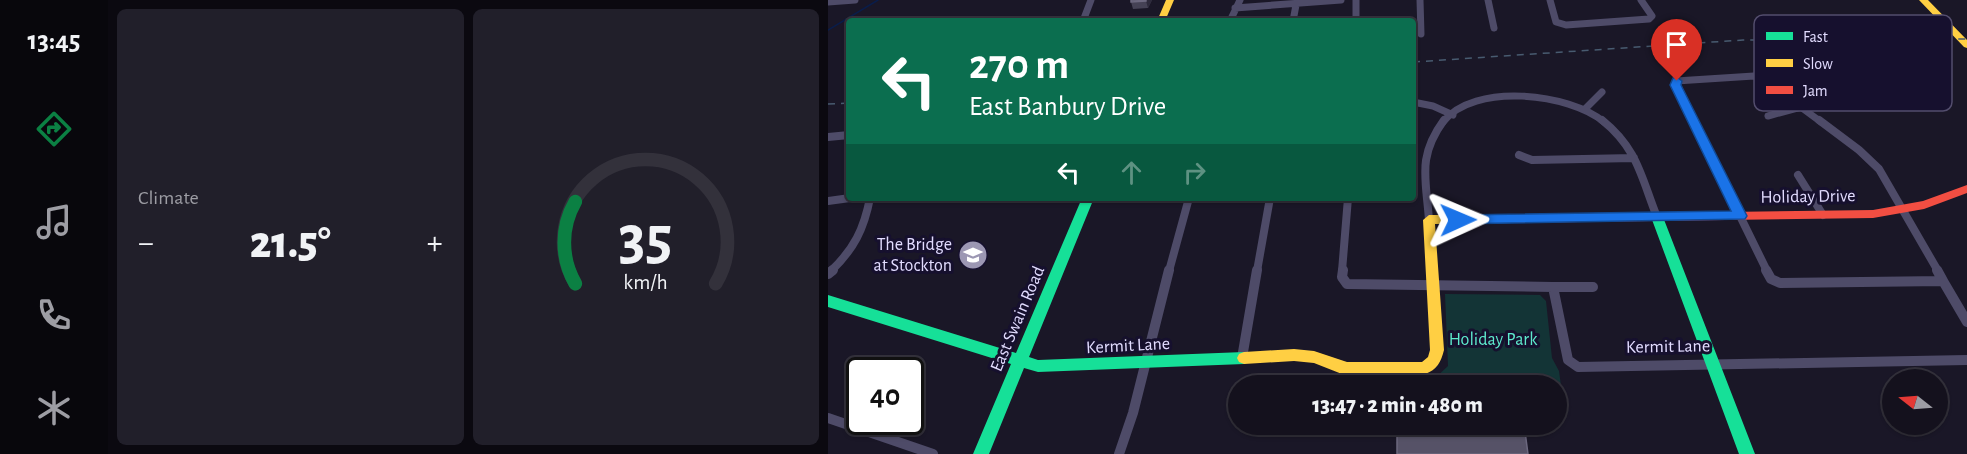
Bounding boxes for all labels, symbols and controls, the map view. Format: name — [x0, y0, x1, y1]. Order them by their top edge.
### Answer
legend — [1754, 15, 1952, 111]
pin — [1651, 19, 1702, 81]
text: 13:45 — [28, 27, 80, 54]
icon: arrive — [1660, 28, 1693, 61]
text: Fast — [1803, 29, 1828, 45]
icon: left — [870, 42, 948, 120]
text: 270 m — [969, 44, 1069, 86]
text: Slow — [1803, 56, 1833, 72]
text: Jam — [1803, 83, 1828, 99]
text: East Banbury Drive — [969, 93, 1166, 120]
icon: directions — [33, 108, 75, 150]
icon: left — [1052, 156, 1085, 189]
icon: ahead — [1115, 156, 1148, 189]
icon: right — [1178, 156, 1211, 189]
street label: Holiday Drive — [1760, 187, 1856, 207]
text: Climate — [138, 188, 199, 208]
position arrow — [1426, 188, 1490, 252]
icon: music — [33, 201, 75, 243]
text: 35 — [619, 208, 673, 270]
text: 21.5° — [250, 221, 331, 266]
text: − — [138, 227, 154, 260]
text: + — [427, 227, 442, 260]
place label: The Bridge at Stockton — [874, 236, 952, 275]
school or university icon: The Bridge at Stockton — [957, 239, 989, 271]
street label: East Swain Road — [988, 264, 1048, 374]
text: km/h — [624, 272, 668, 293]
icon: phone — [33, 294, 75, 336]
park label: Holiday Park — [1449, 331, 1538, 349]
street label: Kermit Lane — [1085, 335, 1171, 357]
street label: Kermit Lane — [1626, 337, 1710, 357]
speed limit sign: 40 — [846, 357, 924, 435]
north arrow — [1882, 369, 1948, 435]
map controls — [1882, 369, 1948, 435]
icon: climate — [33, 387, 75, 429]
text: 13:47 · 2 min · 480 m — [1312, 394, 1483, 416]

